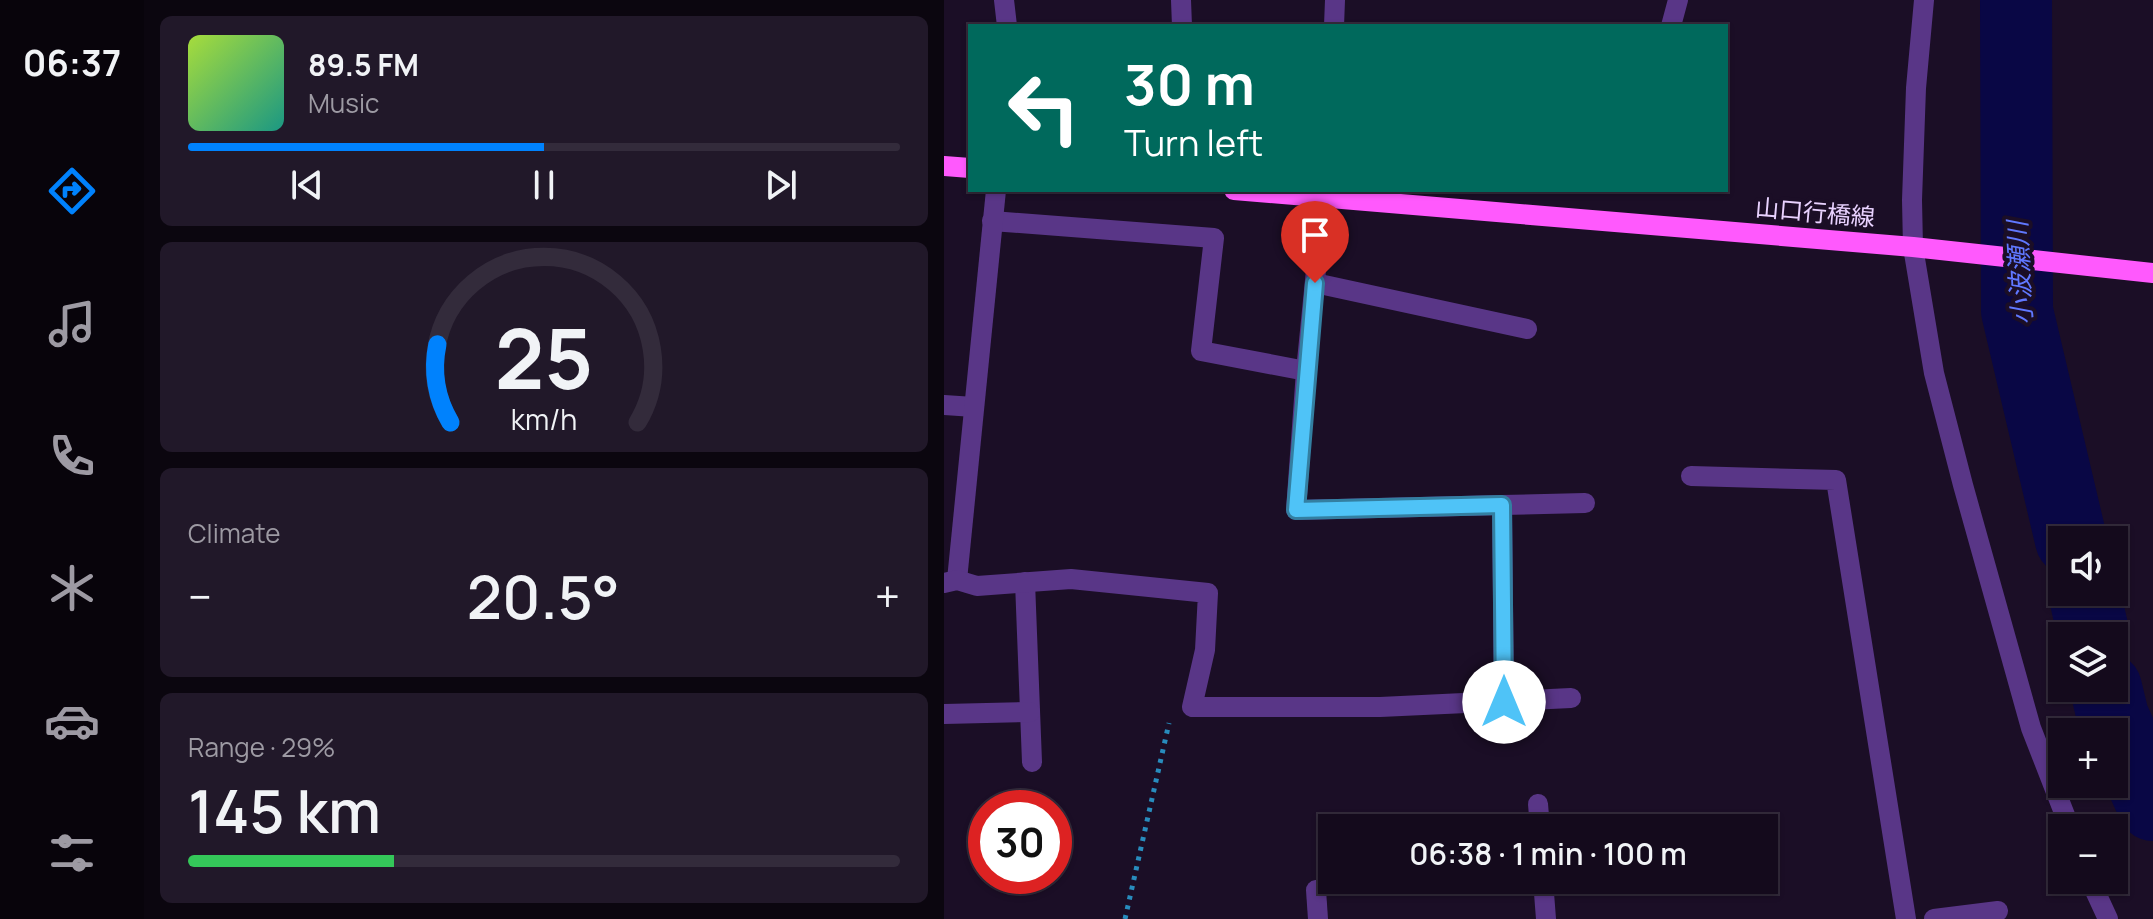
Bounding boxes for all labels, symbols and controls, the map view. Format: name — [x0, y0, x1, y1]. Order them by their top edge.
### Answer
text: 06:37 — [23, 38, 121, 87]
text: 89.5 FM — [308, 44, 419, 85]
text: 30 m — [1124, 45, 1255, 122]
icon: left — [992, 56, 1096, 160]
text: Music — [308, 85, 379, 121]
text: Turn left — [1124, 118, 1263, 167]
icon: directions — [44, 163, 100, 219]
icon: previous — [285, 163, 329, 207]
icon: pause — [522, 163, 566, 207]
icon: next — [759, 163, 803, 207]
street label: 山口行橋線 — [1754, 190, 1876, 233]
pin — [1281, 201, 1349, 283]
icon: arrive — [1293, 213, 1337, 257]
water label: 小波瀬川 — [1998, 217, 2040, 326]
icon: music — [44, 296, 100, 352]
text: 25 — [495, 299, 593, 413]
text: km/h — [511, 400, 577, 439]
icon: phone — [44, 428, 100, 484]
text: Climate — [188, 515, 280, 551]
map controls — [2048, 526, 2128, 894]
button: sound — [2048, 526, 2128, 606]
text: 20.5° — [467, 555, 620, 637]
icon: climate — [44, 560, 100, 616]
text: − — [188, 566, 212, 626]
text: + — [875, 566, 900, 626]
button: layers — [2048, 622, 2128, 702]
position arrow — [1462, 660, 1546, 744]
icon: car — [44, 693, 100, 749]
button: + — [2048, 718, 2128, 798]
text: Range · 29% — [188, 729, 336, 765]
text: 145 km — [188, 769, 381, 851]
speed limit sign: 30 — [968, 790, 1072, 894]
button: − — [2048, 814, 2128, 894]
icon: filters — [44, 825, 100, 881]
text: 06:38 · 1 min · 100 m — [1409, 833, 1687, 874]

